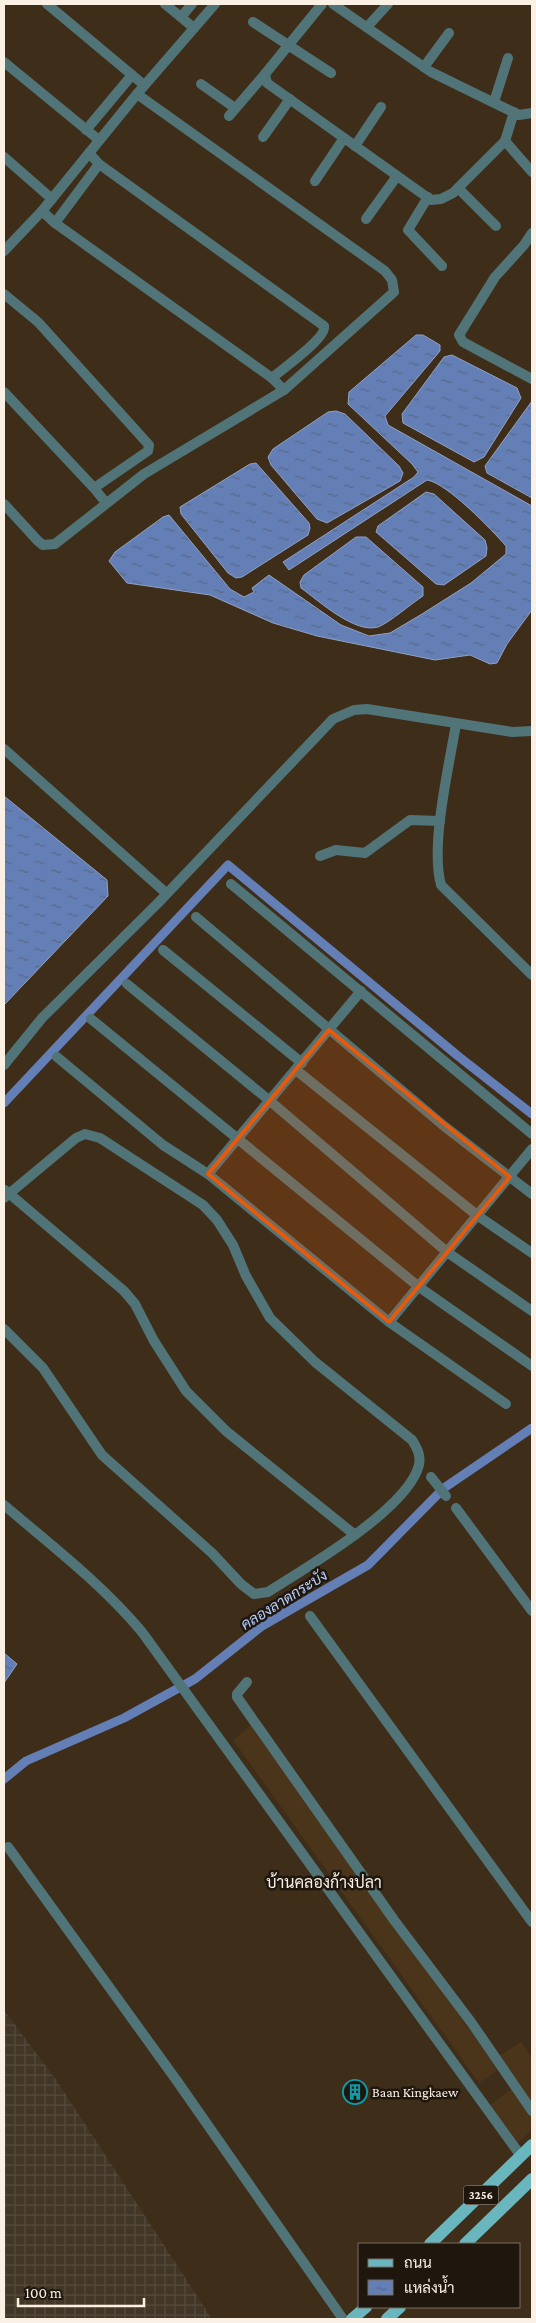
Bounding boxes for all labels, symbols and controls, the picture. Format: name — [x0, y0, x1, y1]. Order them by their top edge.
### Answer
water label: คลองลาดกระบัง — [237, 1566, 330, 1633]
district label: บ้านคลองก้างปลา — [266, 1872, 382, 1891]
building icon: Baan Kingkaew — [342, 2079, 368, 2105]
place label: Baan Kingkaew — [372, 2084, 459, 2100]
road number: 3256 — [464, 2186, 498, 2204]
legend — [358, 2243, 521, 2308]
text: ถนน — [404, 2255, 432, 2271]
text: แหล่งน้ำ — [404, 2275, 455, 2296]
scale bar — [18, 2276, 144, 2308]
text: 100 m — [25, 2285, 62, 2301]

